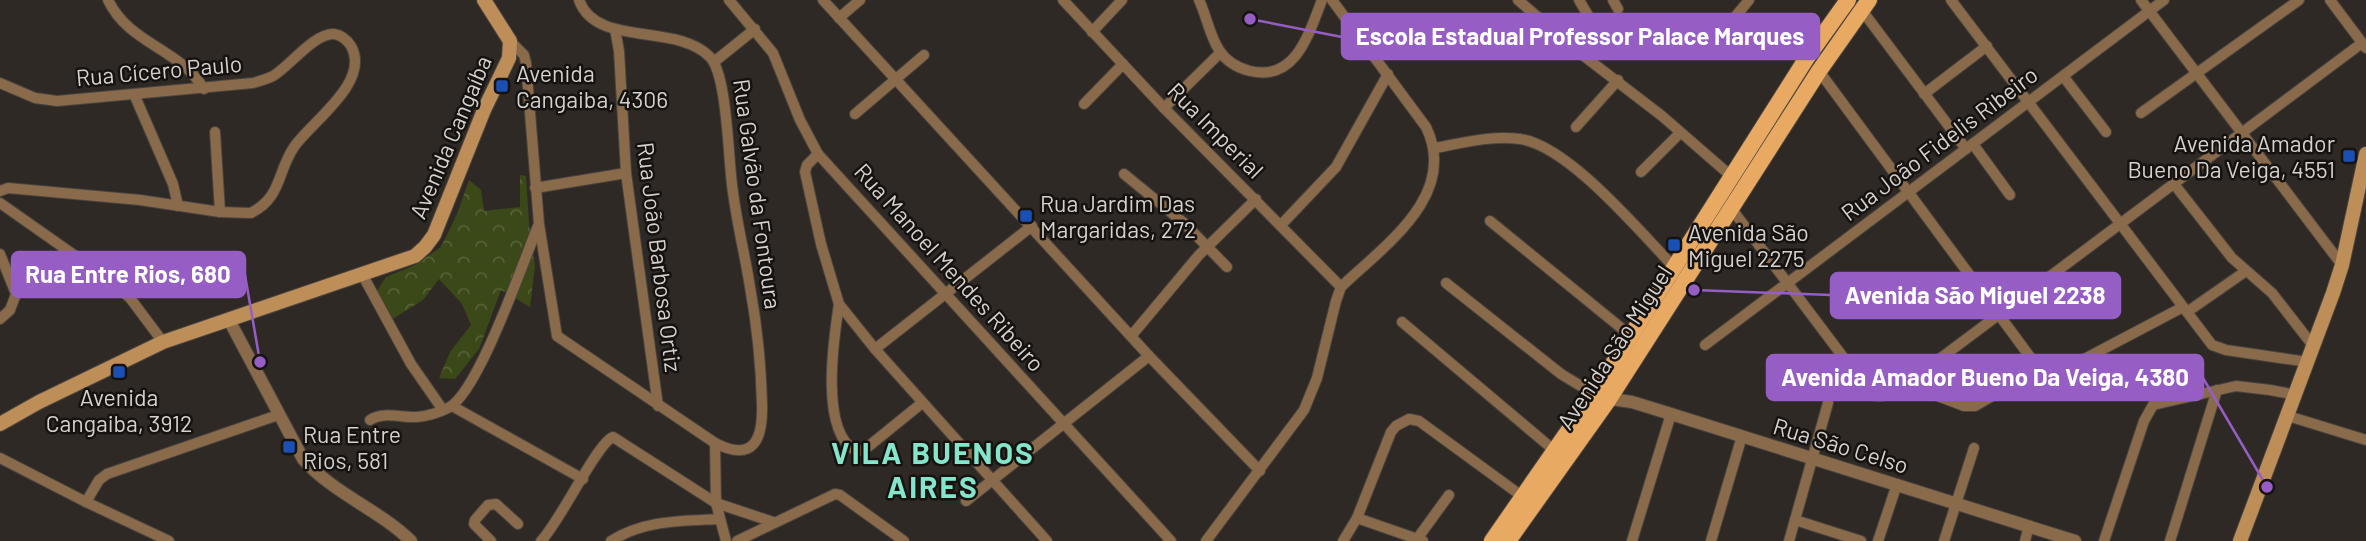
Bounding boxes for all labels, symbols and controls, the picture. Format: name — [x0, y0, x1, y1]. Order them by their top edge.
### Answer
callout: Escola Estadual Professor Palace Marques — [1342, 14, 1819, 59]
text: Escola Estadual Professor Palace Marques — [1356, 21, 1804, 50]
street label: Rua Cícero Paulo — [75, 49, 243, 91]
street label: Avenida Cangaíba — [403, 51, 497, 223]
place label: Avenida Cangaiba, 4306 — [516, 59, 668, 113]
street label: Rua João Fidelis Ribeiro — [1835, 60, 2043, 226]
street label: Rua Imperial — [1162, 76, 1270, 184]
street label: Rua Galvão da Fontoura — [728, 77, 788, 311]
marker: Avenida Cangaiba, 4306 — [494, 78, 510, 94]
place label: Avenida Amador Bueno Da Veiga, 4551 — [2128, 129, 2336, 183]
street label: Rua João Barbosa Ortiz — [632, 140, 688, 374]
marker: Avenida Amador Bueno Da Veiga, 4551 — [2341, 148, 2357, 164]
street label: Rua Manoel Mendes Ribeiro — [849, 157, 1051, 377]
place label: Rua Jardim Das Margaridas, 272 — [1040, 189, 1196, 243]
marker: Rua Jardim Das Margaridas, 272 — [1018, 208, 1034, 224]
place label: Avenida São Miguel 2275 — [1688, 218, 1809, 272]
marker: Avenida São Miguel 2275 — [1666, 237, 1682, 253]
callout: Rua Entre Rios, 680 — [12, 252, 245, 297]
text: Rua Entre Rios, 680 — [25, 259, 231, 288]
street label: Avenida São Miguel — [1551, 260, 1677, 434]
callout: Avenida São Miguel 2238 — [1831, 273, 2120, 318]
text: Avenida São Miguel 2238 — [1845, 280, 2105, 309]
callout: Avenida Amador Bueno Da Veiga, 4380 — [1767, 355, 2203, 400]
text: Avenida Amador Bueno Da Veiga, 4380 — [1781, 362, 2189, 391]
marker: Avenida Cangaiba, 3912 — [111, 364, 127, 380]
place label: Avenida Cangaiba, 3912 — [46, 383, 192, 437]
street label: Rua São Celso — [1770, 411, 1912, 479]
place label: Rua Entre Rios, 581 — [303, 420, 401, 474]
district label: VILA BUENOS AIRES — [831, 434, 1035, 504]
marker: Rua Entre Rios, 581 — [281, 439, 297, 455]

